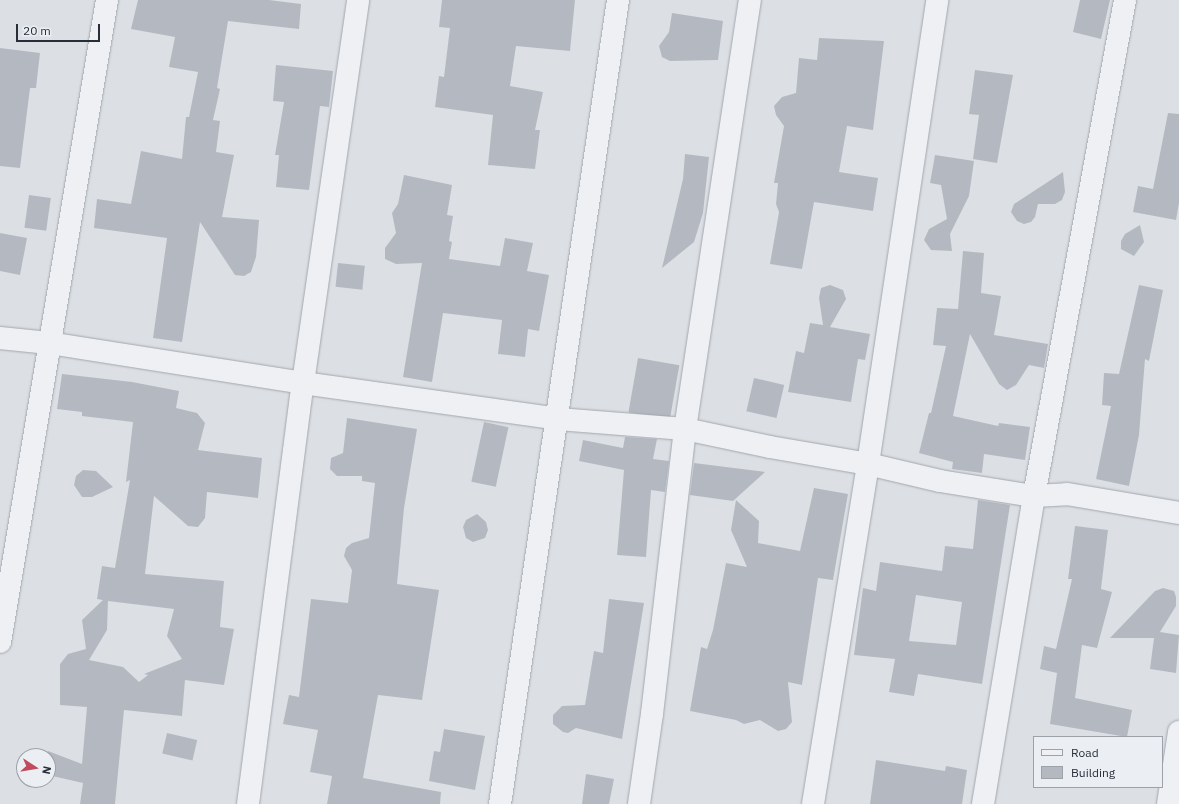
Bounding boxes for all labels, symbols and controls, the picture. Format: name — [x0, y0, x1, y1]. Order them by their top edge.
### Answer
scale bar — [18, 16, 102, 42]
text: 20 m — [23, 23, 51, 38]
legend — [1033, 736, 1163, 788]
text: Road — [1071, 745, 1099, 760]
north arrow — [16, 748, 56, 788]
text: N — [39, 765, 54, 776]
text: Building — [1071, 765, 1115, 780]

